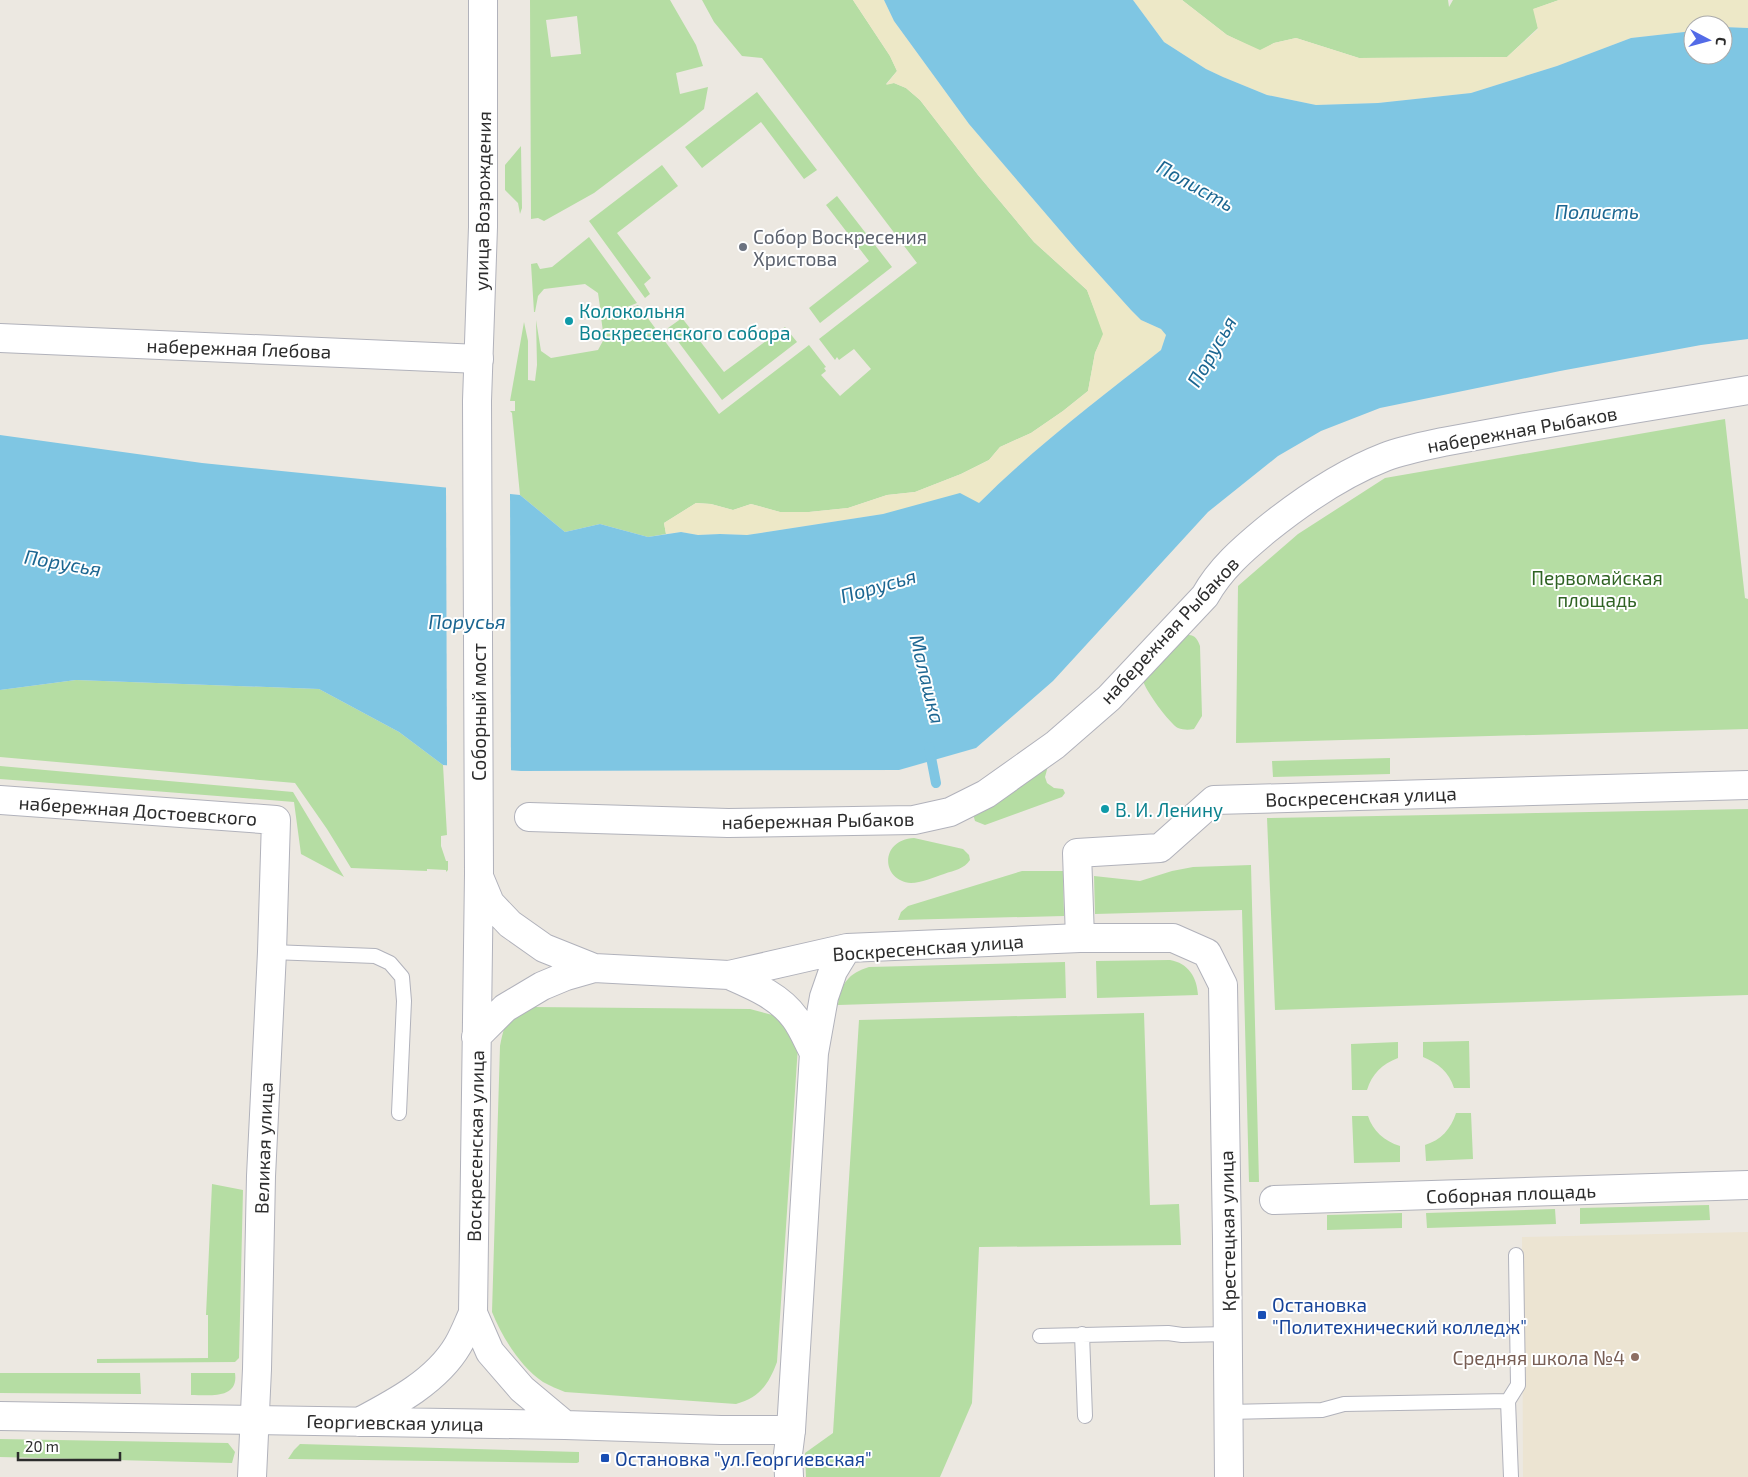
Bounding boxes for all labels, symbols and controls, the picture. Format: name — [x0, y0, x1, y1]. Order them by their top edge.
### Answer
north arrow — [1683, 15, 1733, 65]
text: С — [1713, 36, 1730, 46]
street label: улица Возрождения — [469, 111, 496, 291]
water label: Полисть — [1153, 154, 1239, 216]
water label: Полисть — [1555, 199, 1639, 223]
place label: Собор Воскресения Христова — [753, 225, 927, 270]
marker: Собор Воскресения Христова — [737, 241, 749, 253]
place label: Колокольня Воскресенского собора — [579, 299, 790, 344]
water label: Порусья — [1181, 311, 1241, 391]
marker: Колокольня Воскресенского собора — [563, 315, 575, 327]
street label: набережная Глебова — [146, 333, 332, 363]
street label: набережная Рыбаков — [1425, 401, 1619, 457]
water label: Порусья — [23, 543, 103, 581]
street label: набережная Рыбаков — [1095, 552, 1243, 708]
water label: Порусья — [837, 563, 919, 607]
park label: Первомайская площадь — [1531, 566, 1663, 611]
water label: Порусья — [428, 609, 506, 633]
water label: Малашка — [905, 632, 951, 726]
street label: Соборный мост — [467, 643, 490, 781]
street label: Воскресенская улица — [1265, 781, 1457, 812]
street label: набережная Достоевского — [18, 790, 258, 830]
place label: В. И. Ленину — [1115, 798, 1223, 822]
marker: В. И. Ленину — [1099, 803, 1111, 815]
street label: набережная Рыбаков — [721, 807, 915, 833]
street label: Воскресенская улица — [832, 929, 1024, 966]
street label: Воскресенская улица — [462, 1050, 489, 1242]
street label: Великая улица — [249, 1082, 278, 1214]
street label: Крестецкая улица — [1214, 1150, 1241, 1312]
street label: Соборная площадь — [1426, 1179, 1596, 1207]
place label: Остановка "Политехнический колледж" — [1272, 1293, 1527, 1338]
marker: Остановка "Политехнический колледж" — [1256, 1309, 1268, 1321]
place label: Средняя школа №4 — [1452, 1346, 1625, 1369]
marker: Средняя школа №4 — [1629, 1351, 1641, 1363]
street label: Георгиевская улица — [306, 1409, 484, 1436]
scale bar — [18, 1430, 120, 1462]
text: 20 m — [25, 1437, 59, 1455]
place label: Остановка "ул.Георгиевская" — [615, 1447, 872, 1471]
marker: Остановка "ул.Георгиевская" — [599, 1452, 611, 1464]

